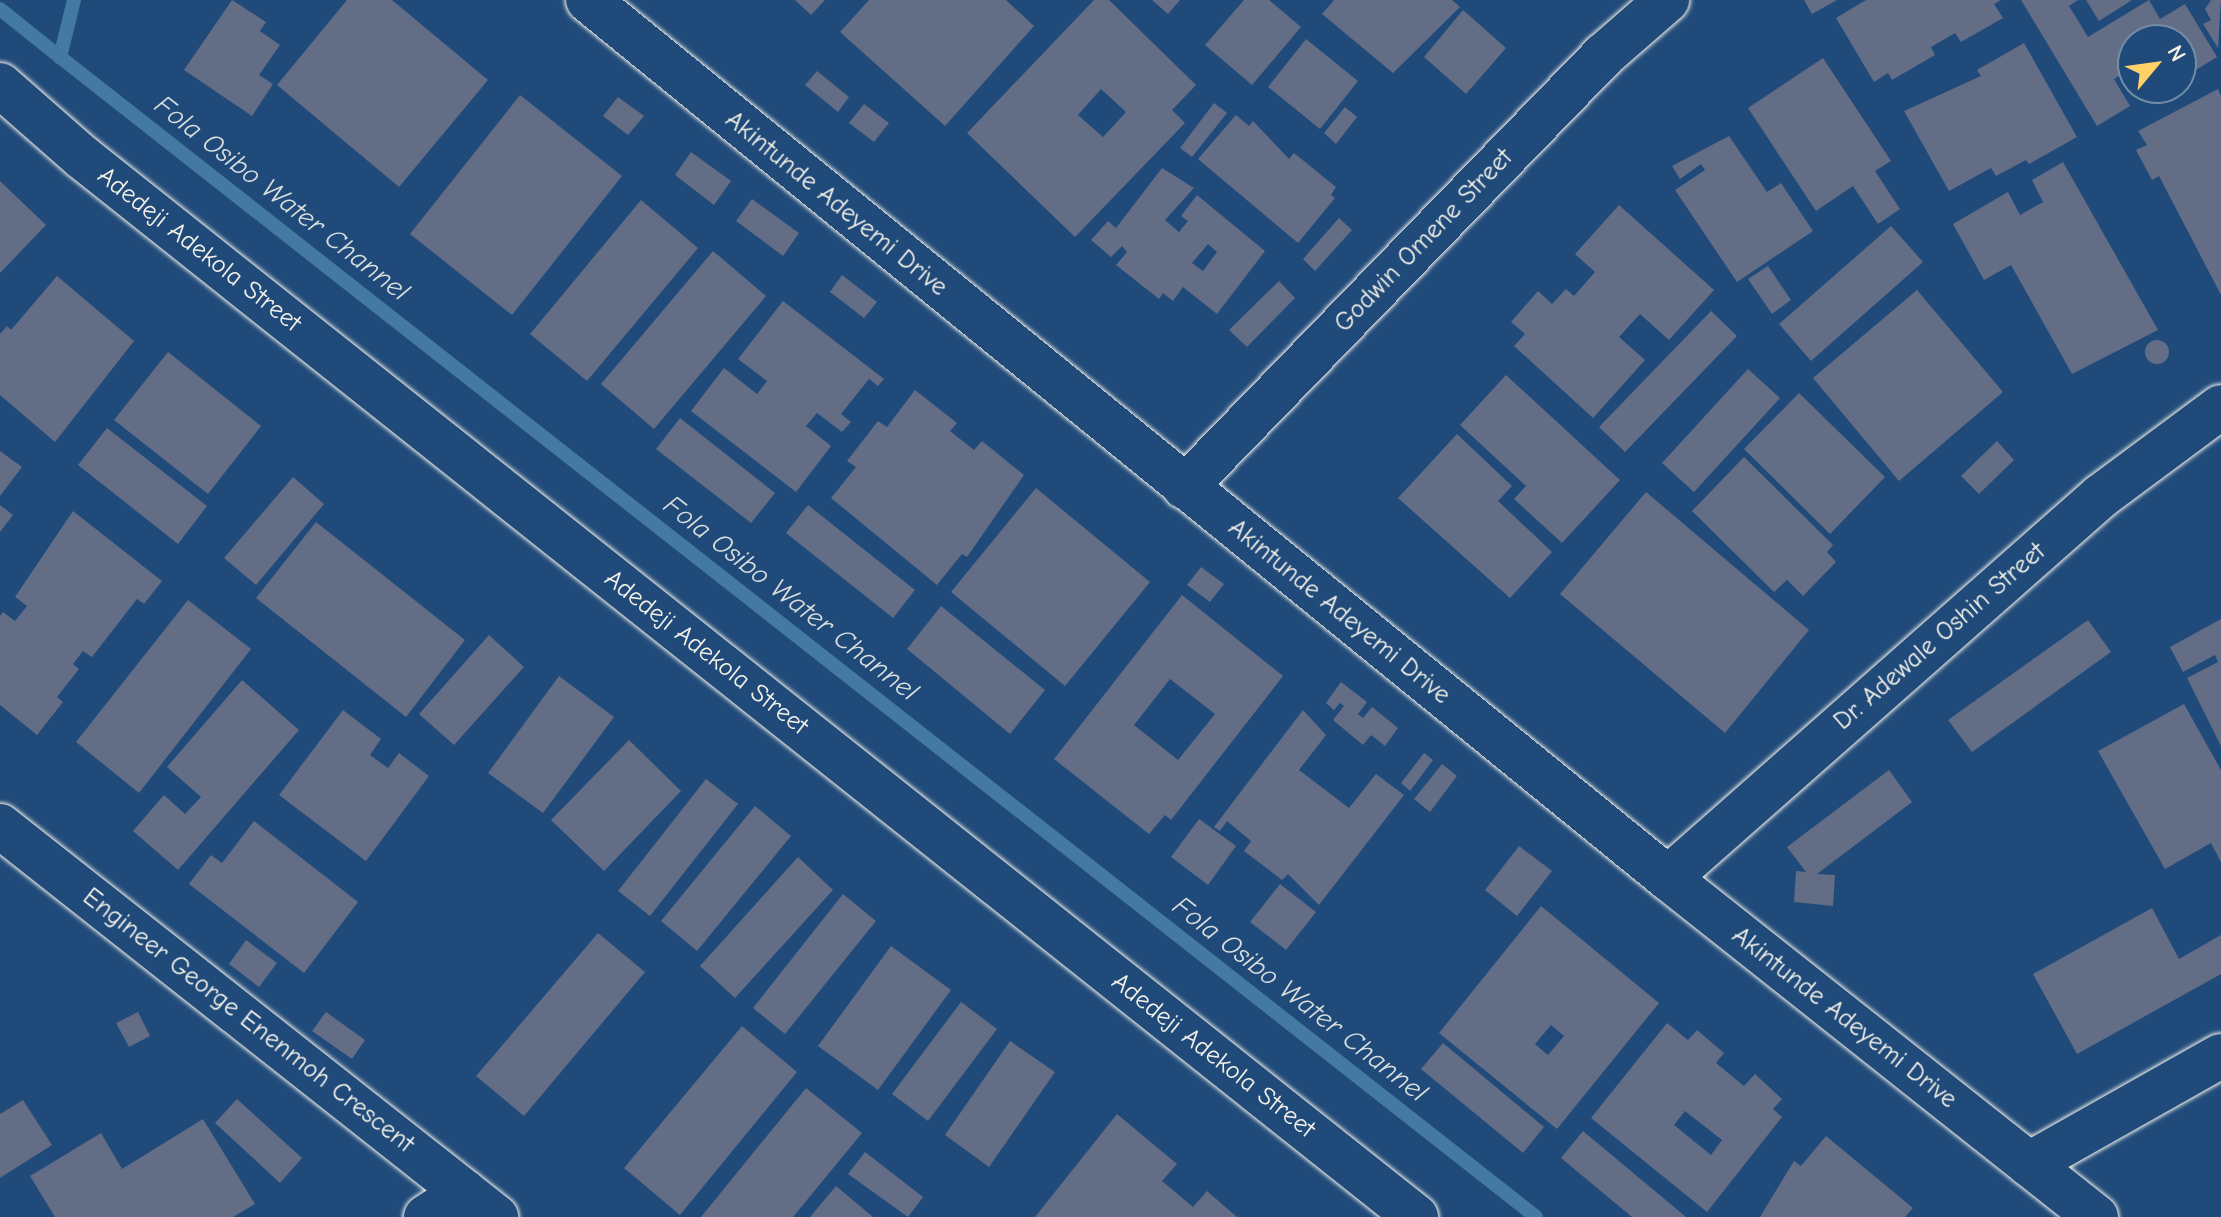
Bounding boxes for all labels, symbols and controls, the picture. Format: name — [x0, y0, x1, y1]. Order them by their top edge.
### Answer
north arrow — [2117, 24, 2197, 104]
text: N — [2161, 41, 2191, 66]
water label: Fola Osibo Water Channel — [148, 88, 416, 308]
street label: Akintunde Adeyemi Drive — [719, 105, 953, 303]
street label: Godwin Omene Street — [1328, 143, 1520, 339]
street label: Adedeji Adekola Street — [91, 161, 307, 339]
water label: Fola Osibo Water Channel — [657, 488, 925, 708]
street label: Akintunde Adeyemi Drive — [1222, 513, 1456, 711]
street label: Dr. Adewale Oshin Street — [1828, 537, 2052, 737]
street label: Adedeji Adekola Street — [598, 564, 814, 742]
street label: Engineer George Enenmoh Crescent — [76, 882, 420, 1160]
water label: Fola Osibo Water Channel — [1166, 889, 1434, 1109]
street label: Akintunde Adeyemi Drive — [1725, 921, 1963, 1115]
street label: Adedeji Adekola Street — [1105, 967, 1321, 1145]

